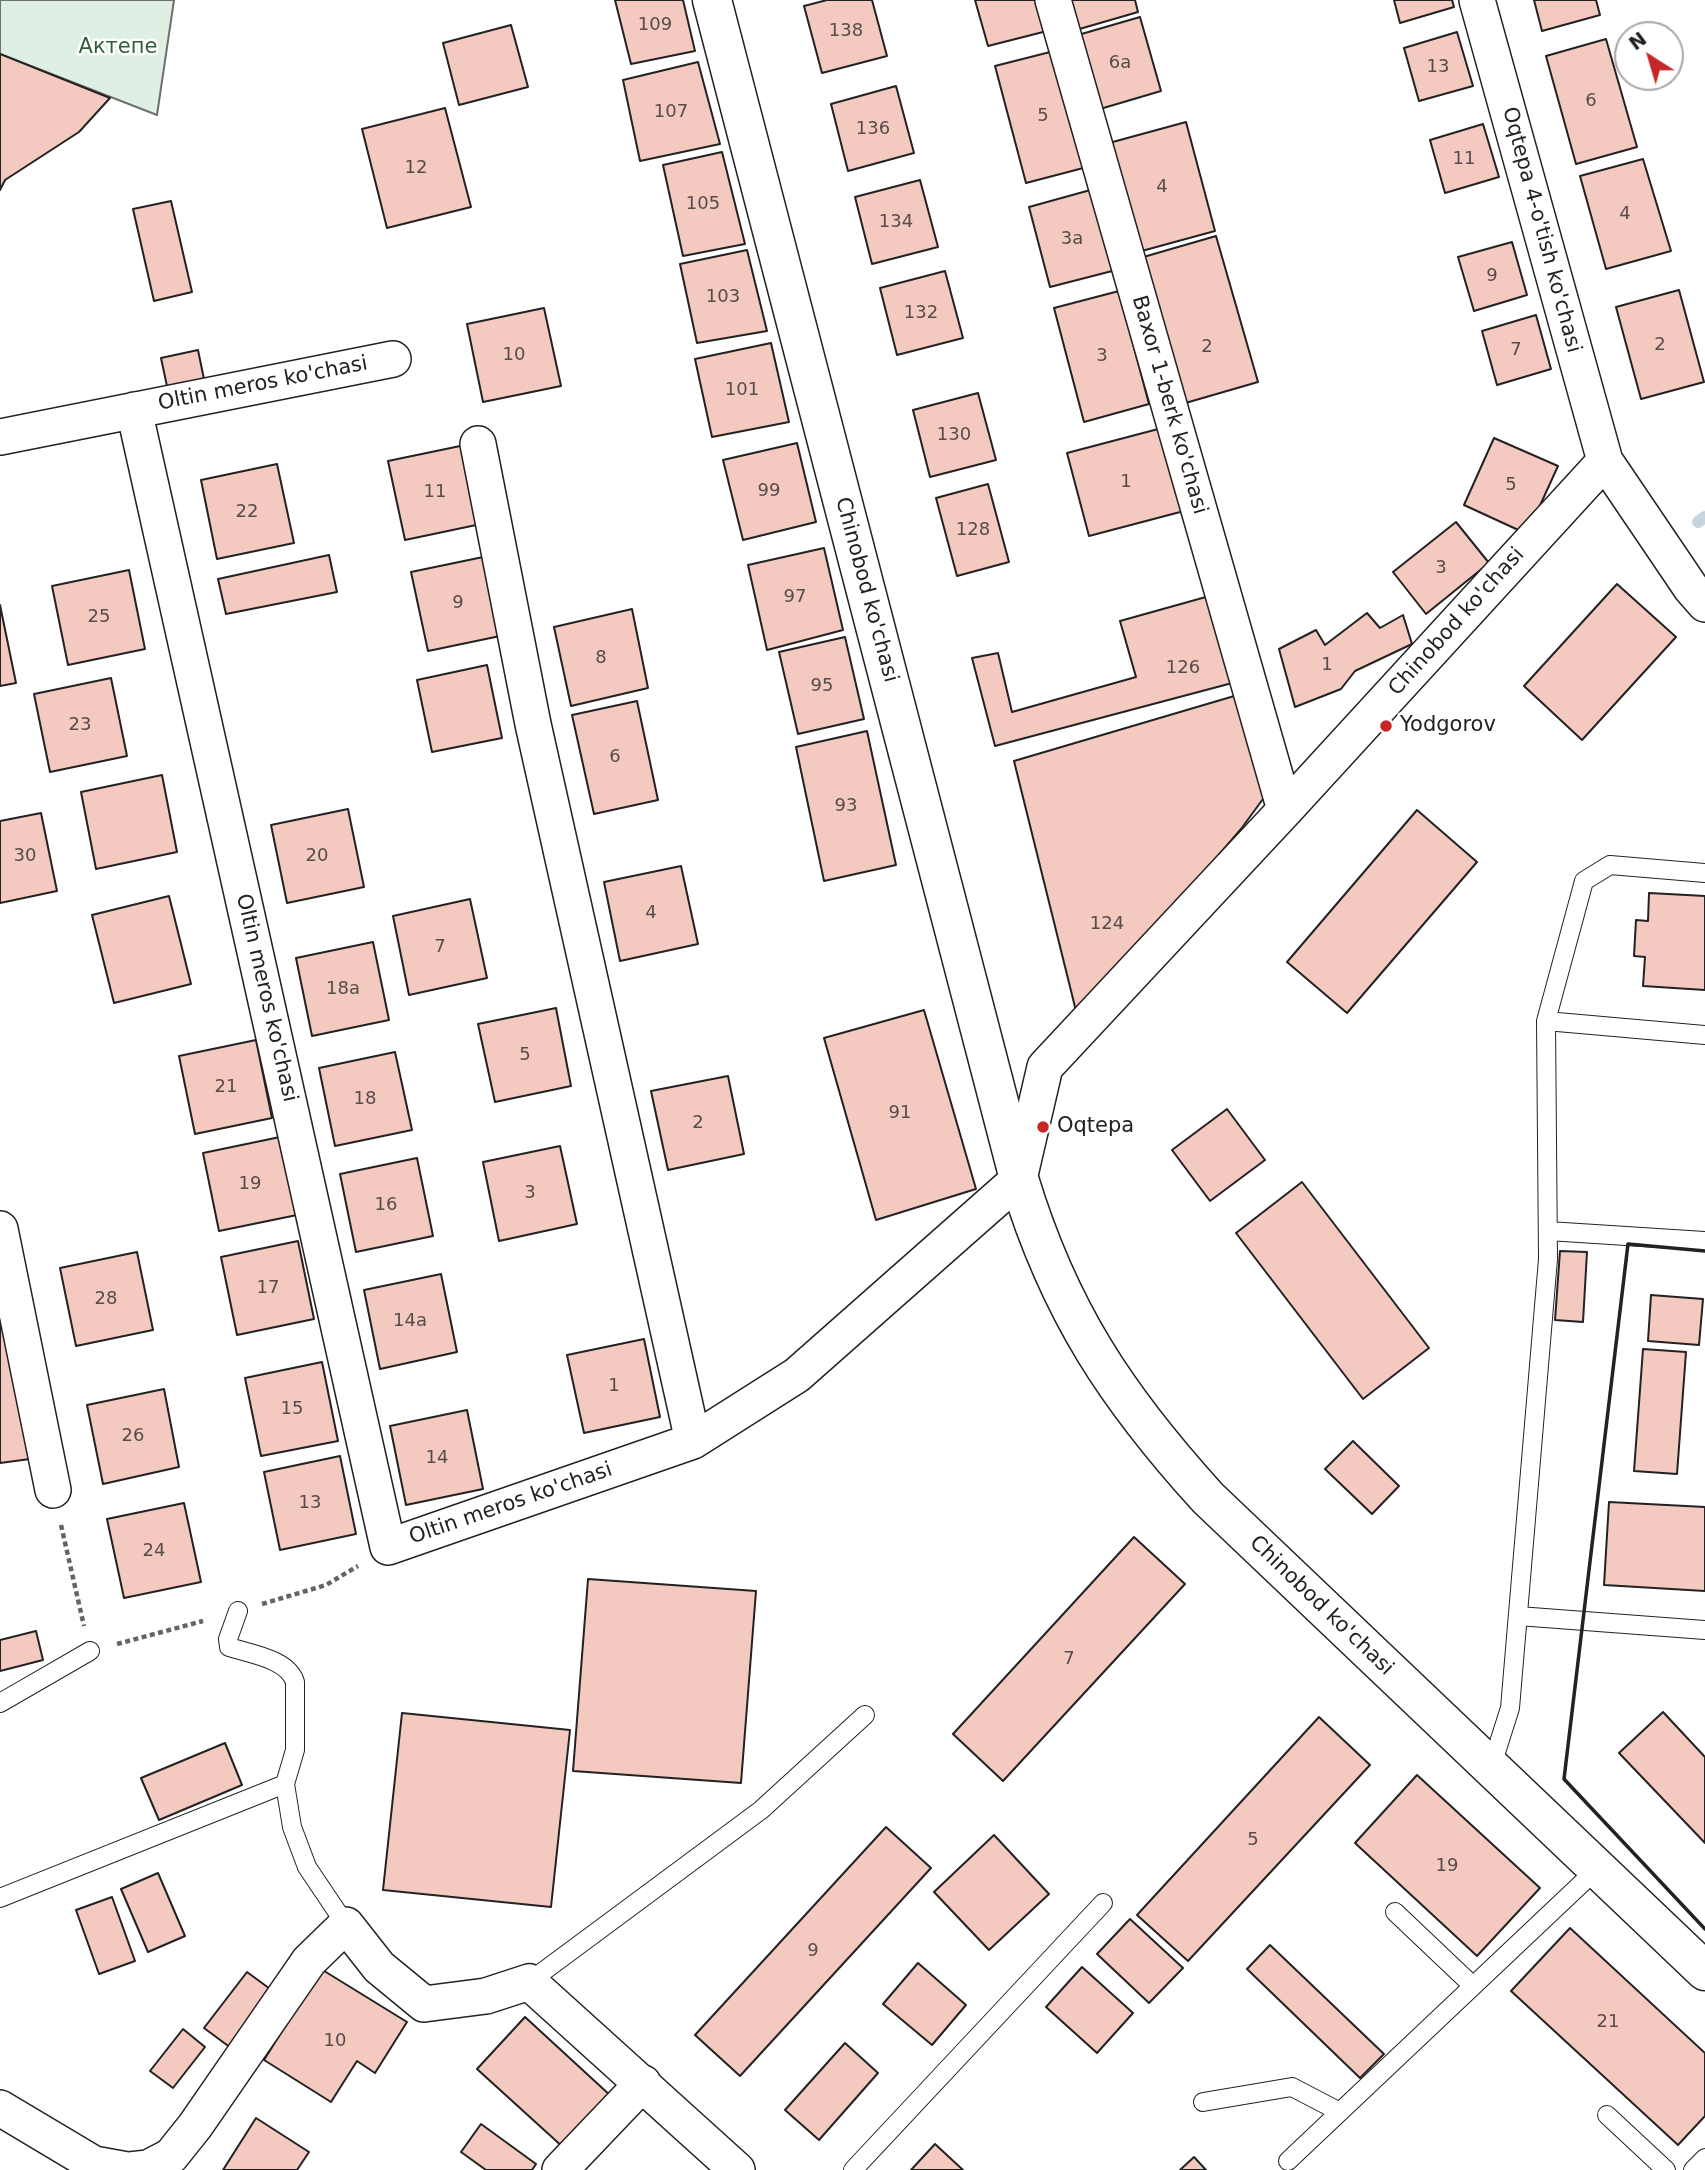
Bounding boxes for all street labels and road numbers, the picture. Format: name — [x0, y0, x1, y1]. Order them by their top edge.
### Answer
street label: Oqtepa 4-o'tish ko'chasi — [1496, 104, 1586, 356]
street label: Baxor 1-berk ko'chasi — [1126, 293, 1212, 517]
street label: Oltin meros ko'chasi — [156, 351, 370, 417]
street label: Chinobod ko'chasi — [829, 495, 903, 685]
street label: Chinobod ko'chasi — [1384, 543, 1530, 701]
street label: Oltin meros ko'chasi — [230, 891, 302, 1105]
street label: Oltin meros ko'chasi — [406, 1457, 616, 1551]
street label: Chinobod ko'chasi — [1244, 1531, 1398, 1681]

